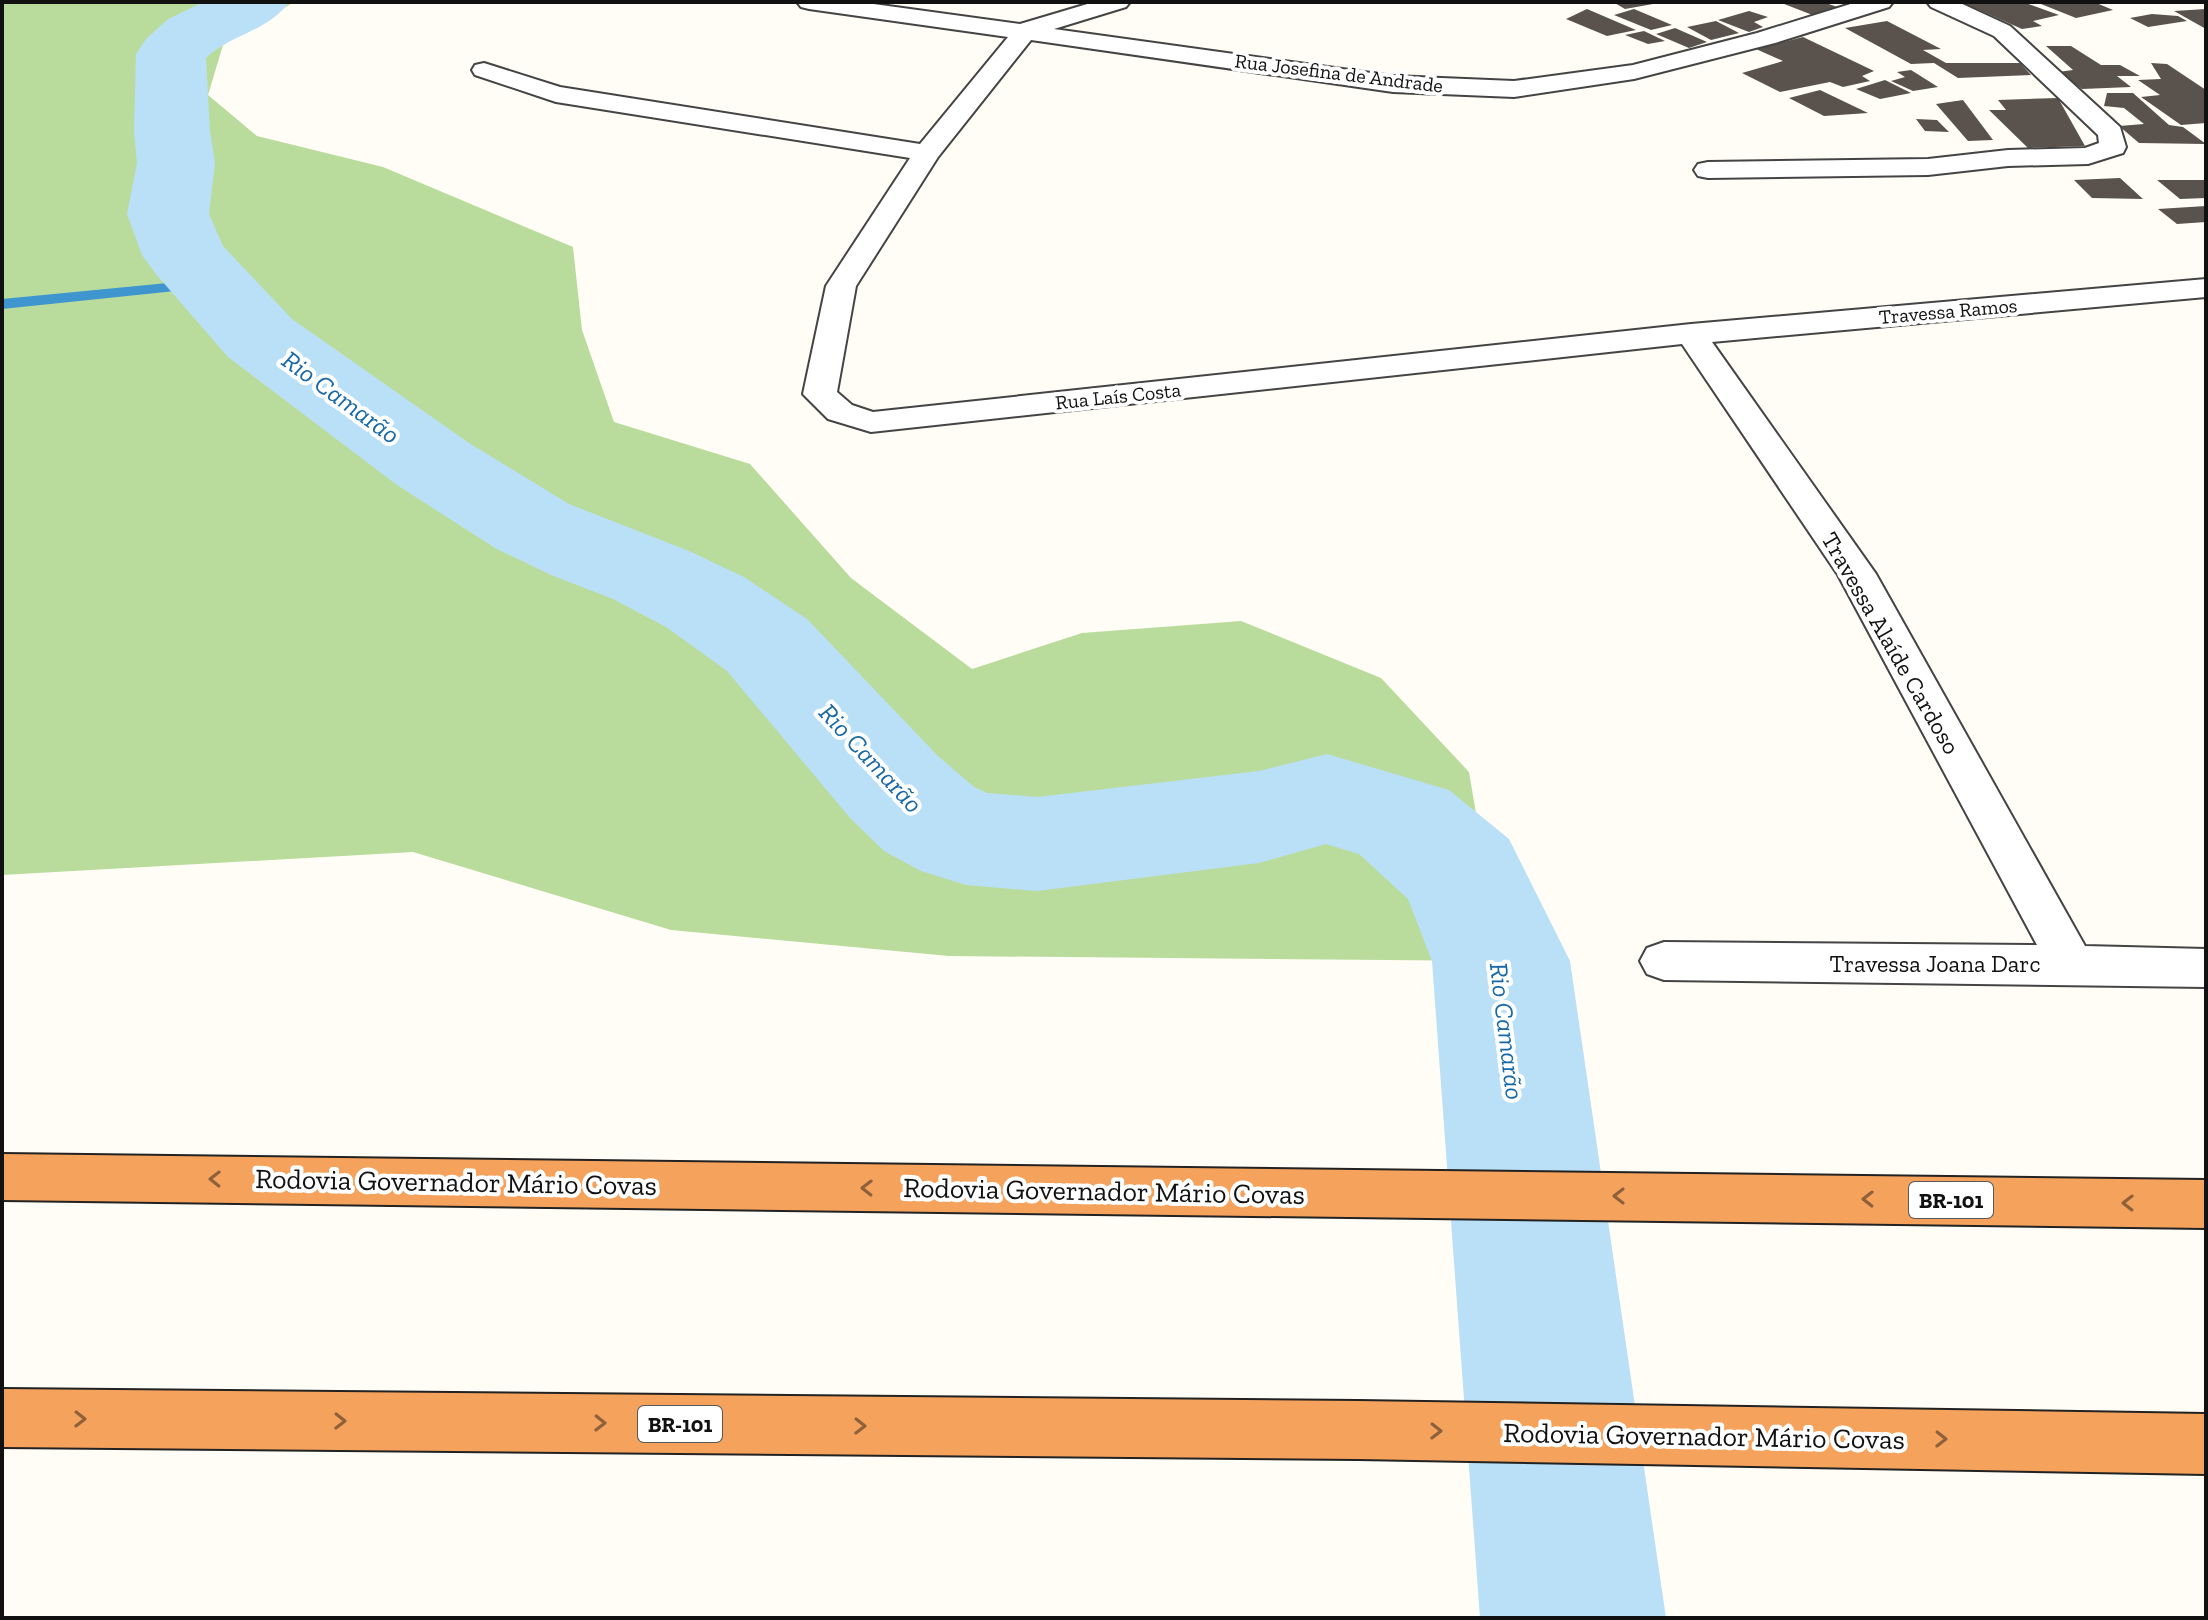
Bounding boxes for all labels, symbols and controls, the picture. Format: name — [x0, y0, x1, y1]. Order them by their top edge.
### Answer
street label: Rua Josefina de Andrade — [1234, 48, 1444, 98]
street label: Travessa Ramos — [1878, 293, 2018, 329]
water label: Rio Camarão — [276, 344, 406, 450]
street label: Rua Laís Costa — [1054, 377, 1182, 415]
street label: Travessa Alaíde Cardoso — [1816, 527, 1966, 759]
water label: Rio Camarão — [812, 697, 930, 819]
street label: Travessa Joana Darc — [1830, 949, 2040, 978]
water label: Rio Camarão — [1483, 961, 1531, 1101]
street label: Rodovia Governador Mário Covas — [255, 1162, 657, 1202]
one-way arrow — [208, 1171, 221, 1188]
street label: Rodovia Governador Mário Covas — [903, 1171, 1305, 1211]
one-way arrow — [860, 1179, 873, 1197]
road number: BR-101 — [1909, 1182, 1993, 1218]
one-way arrow — [1612, 1187, 1625, 1205]
one-way arrow — [1861, 1190, 1874, 1208]
one-way arrow — [2121, 1194, 2134, 1212]
road number: BR-101 — [638, 1406, 722, 1442]
one-way arrow — [74, 1410, 87, 1428]
one-way arrow — [334, 1412, 347, 1430]
one-way arrow — [594, 1415, 607, 1432]
street label: Rodovia Governador Mário Covas — [1503, 1416, 1905, 1456]
one-way arrow — [854, 1417, 867, 1435]
one-way arrow — [1430, 1423, 1443, 1440]
one-way arrow — [1935, 1431, 1948, 1448]

